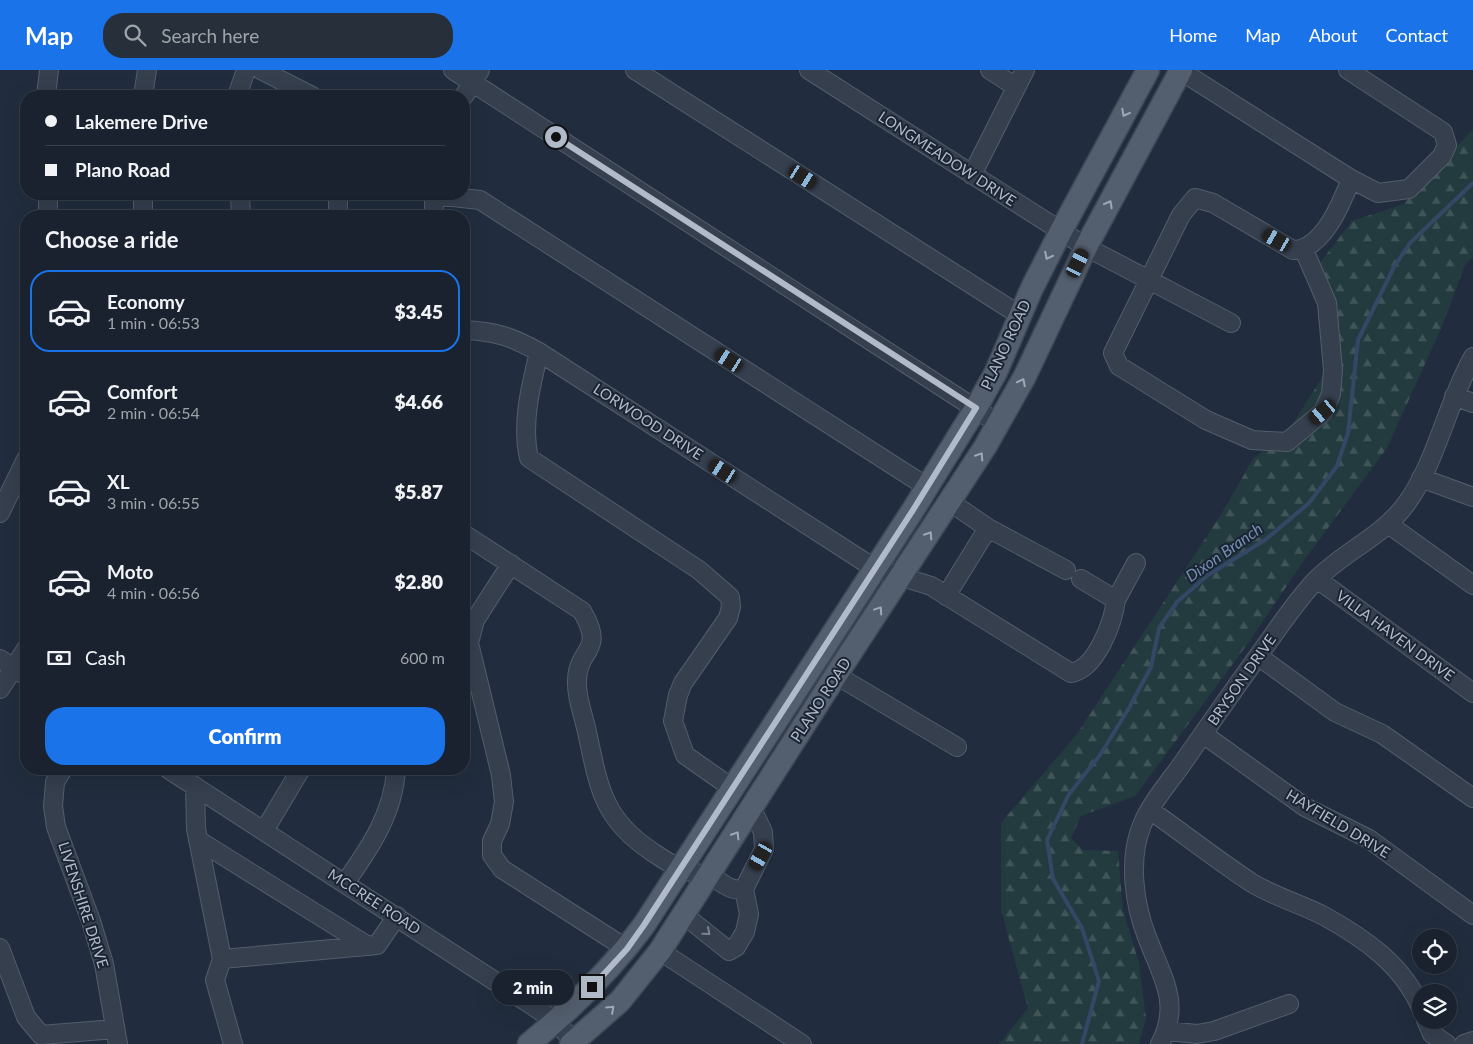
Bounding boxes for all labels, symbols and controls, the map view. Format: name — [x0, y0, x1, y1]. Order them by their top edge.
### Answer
search box — [103, 13, 453, 58]
text: Map — [25, 21, 73, 50]
icon: search — [121, 21, 149, 49]
text: Search here — [161, 24, 259, 47]
text: Home — [1169, 24, 1217, 46]
text: Map — [1245, 24, 1281, 46]
text: About — [1309, 24, 1358, 46]
text: Contact — [1386, 24, 1448, 46]
street label: LONGMEADOW DRIVE — [875, 107, 1020, 209]
one-way arrow — [1121, 108, 1131, 117]
text: Lakemere Drive — [75, 110, 208, 133]
route start — [545, 126, 567, 148]
text: Plano Road — [75, 158, 170, 181]
car — [786, 163, 819, 191]
one-way arrow — [1103, 201, 1113, 210]
text: Choose a ride — [45, 226, 179, 253]
car — [1260, 226, 1293, 254]
car — [1064, 246, 1091, 280]
one-way arrow — [1044, 251, 1054, 260]
icon: car — [47, 289, 92, 334]
text: Economy — [107, 290, 185, 313]
street label: PLANO ROAD — [976, 297, 1034, 392]
text: $3.45 — [394, 300, 443, 323]
text: 1 min · 06:53 — [107, 313, 200, 332]
car — [712, 346, 745, 374]
one-way arrow — [1016, 378, 1026, 387]
icon: car — [47, 379, 92, 424]
street label: LORWOOD DRIVE — [590, 379, 707, 463]
text: Comfort — [107, 380, 178, 403]
text: $4.66 — [394, 390, 443, 413]
car — [1306, 397, 1339, 427]
text: 2 min · 06:54 — [107, 403, 200, 422]
one-way arrow — [974, 452, 983, 461]
car — [706, 457, 739, 485]
icon: car — [47, 469, 92, 514]
text: XL — [107, 470, 130, 493]
text: $5.87 — [394, 480, 443, 503]
text: 3 min · 06:55 — [107, 493, 200, 512]
water label: Dixon Branch — [1182, 518, 1266, 585]
one-way arrow — [923, 531, 932, 540]
icon: car — [47, 559, 92, 604]
text: Moto — [107, 560, 153, 583]
text: $2.80 — [394, 570, 443, 593]
text: 4 min · 06:56 — [107, 583, 200, 602]
street label: VILLA HAVEN DRIVE — [1333, 586, 1458, 684]
one-way arrow — [873, 607, 883, 616]
street label: BRYSON DRIVE — [1203, 630, 1279, 728]
icon: cash — [45, 644, 73, 672]
text: Cash — [85, 646, 126, 669]
text: 600 m — [400, 648, 445, 667]
street label: PLANO ROAD — [786, 654, 854, 745]
button: Confirm — [45, 707, 445, 765]
street label: HAYFIELD DRIVE — [1283, 785, 1394, 861]
one-way arrow — [729, 831, 739, 840]
street label: LIVENSHIRE DRIVE — [55, 839, 113, 970]
car — [747, 839, 774, 873]
street label: MCCREE ROAD — [325, 865, 424, 938]
one-way arrow — [701, 927, 710, 936]
map controls — [1412, 929, 1457, 1029]
button: locate — [1412, 929, 1457, 974]
callout: 2 min — [492, 970, 574, 1004]
route end — [581, 976, 603, 998]
text: 2 min — [513, 978, 553, 997]
button: layers — [1412, 984, 1457, 1029]
one-way arrow — [605, 1006, 614, 1015]

